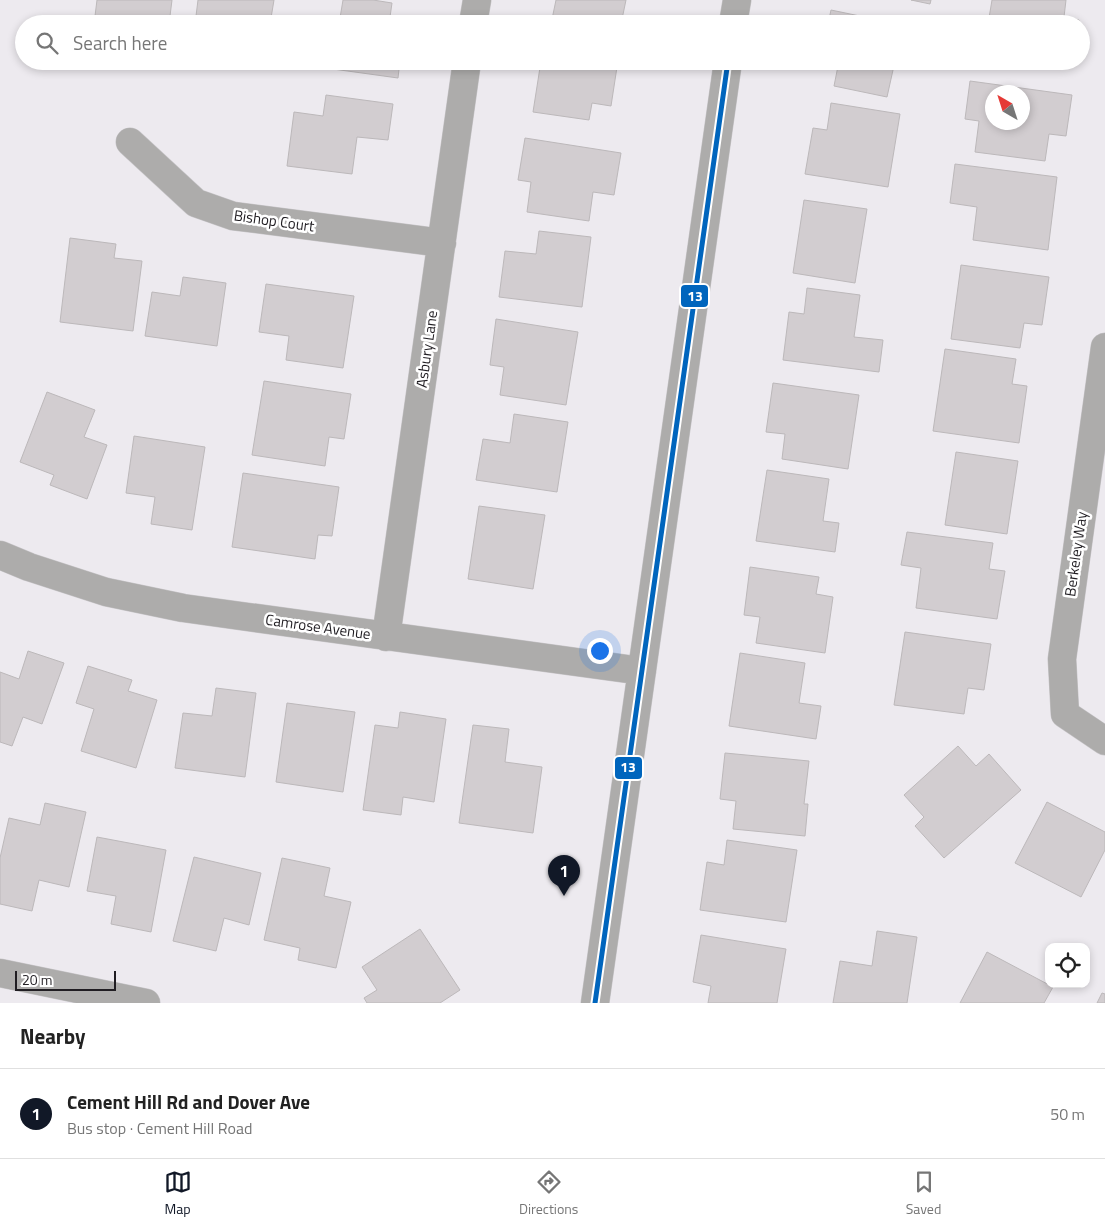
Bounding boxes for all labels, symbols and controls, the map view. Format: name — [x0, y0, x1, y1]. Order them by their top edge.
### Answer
search box — [15, 15, 1090, 70]
text: Search here — [73, 28, 167, 57]
icon: search — [33, 29, 61, 57]
north arrow — [985, 85, 1030, 130]
street label: Bishop Court — [232, 203, 317, 238]
line badge: 13 — [680, 284, 709, 308]
text: 13 — [687, 285, 703, 306]
street label: Asbury Lane — [410, 309, 443, 389]
street label: Berkeley Way — [1058, 510, 1093, 598]
street label: Camrose Avenue — [264, 608, 372, 645]
your location — [587, 638, 613, 664]
line badge: 13 — [614, 756, 643, 780]
text: 13 — [620, 756, 636, 777]
pin: 1 — [548, 855, 580, 896]
map controls — [1045, 943, 1090, 988]
button: locate — [1045, 943, 1090, 988]
scale bar — [15, 968, 116, 991]
text: 20 m — [22, 969, 52, 990]
text: Nearby — [20, 1020, 85, 1052]
text: Cement Hill Rd and Dover Ave — [67, 1087, 310, 1116]
text: 1 — [32, 1102, 40, 1126]
text: 50 m — [1050, 1102, 1085, 1126]
text: Bus stop · Cement Hill Road — [67, 1116, 252, 1140]
tab: Map — [164, 1168, 192, 1219]
tab: Directions — [519, 1168, 578, 1219]
tab: Saved — [906, 1168, 941, 1219]

